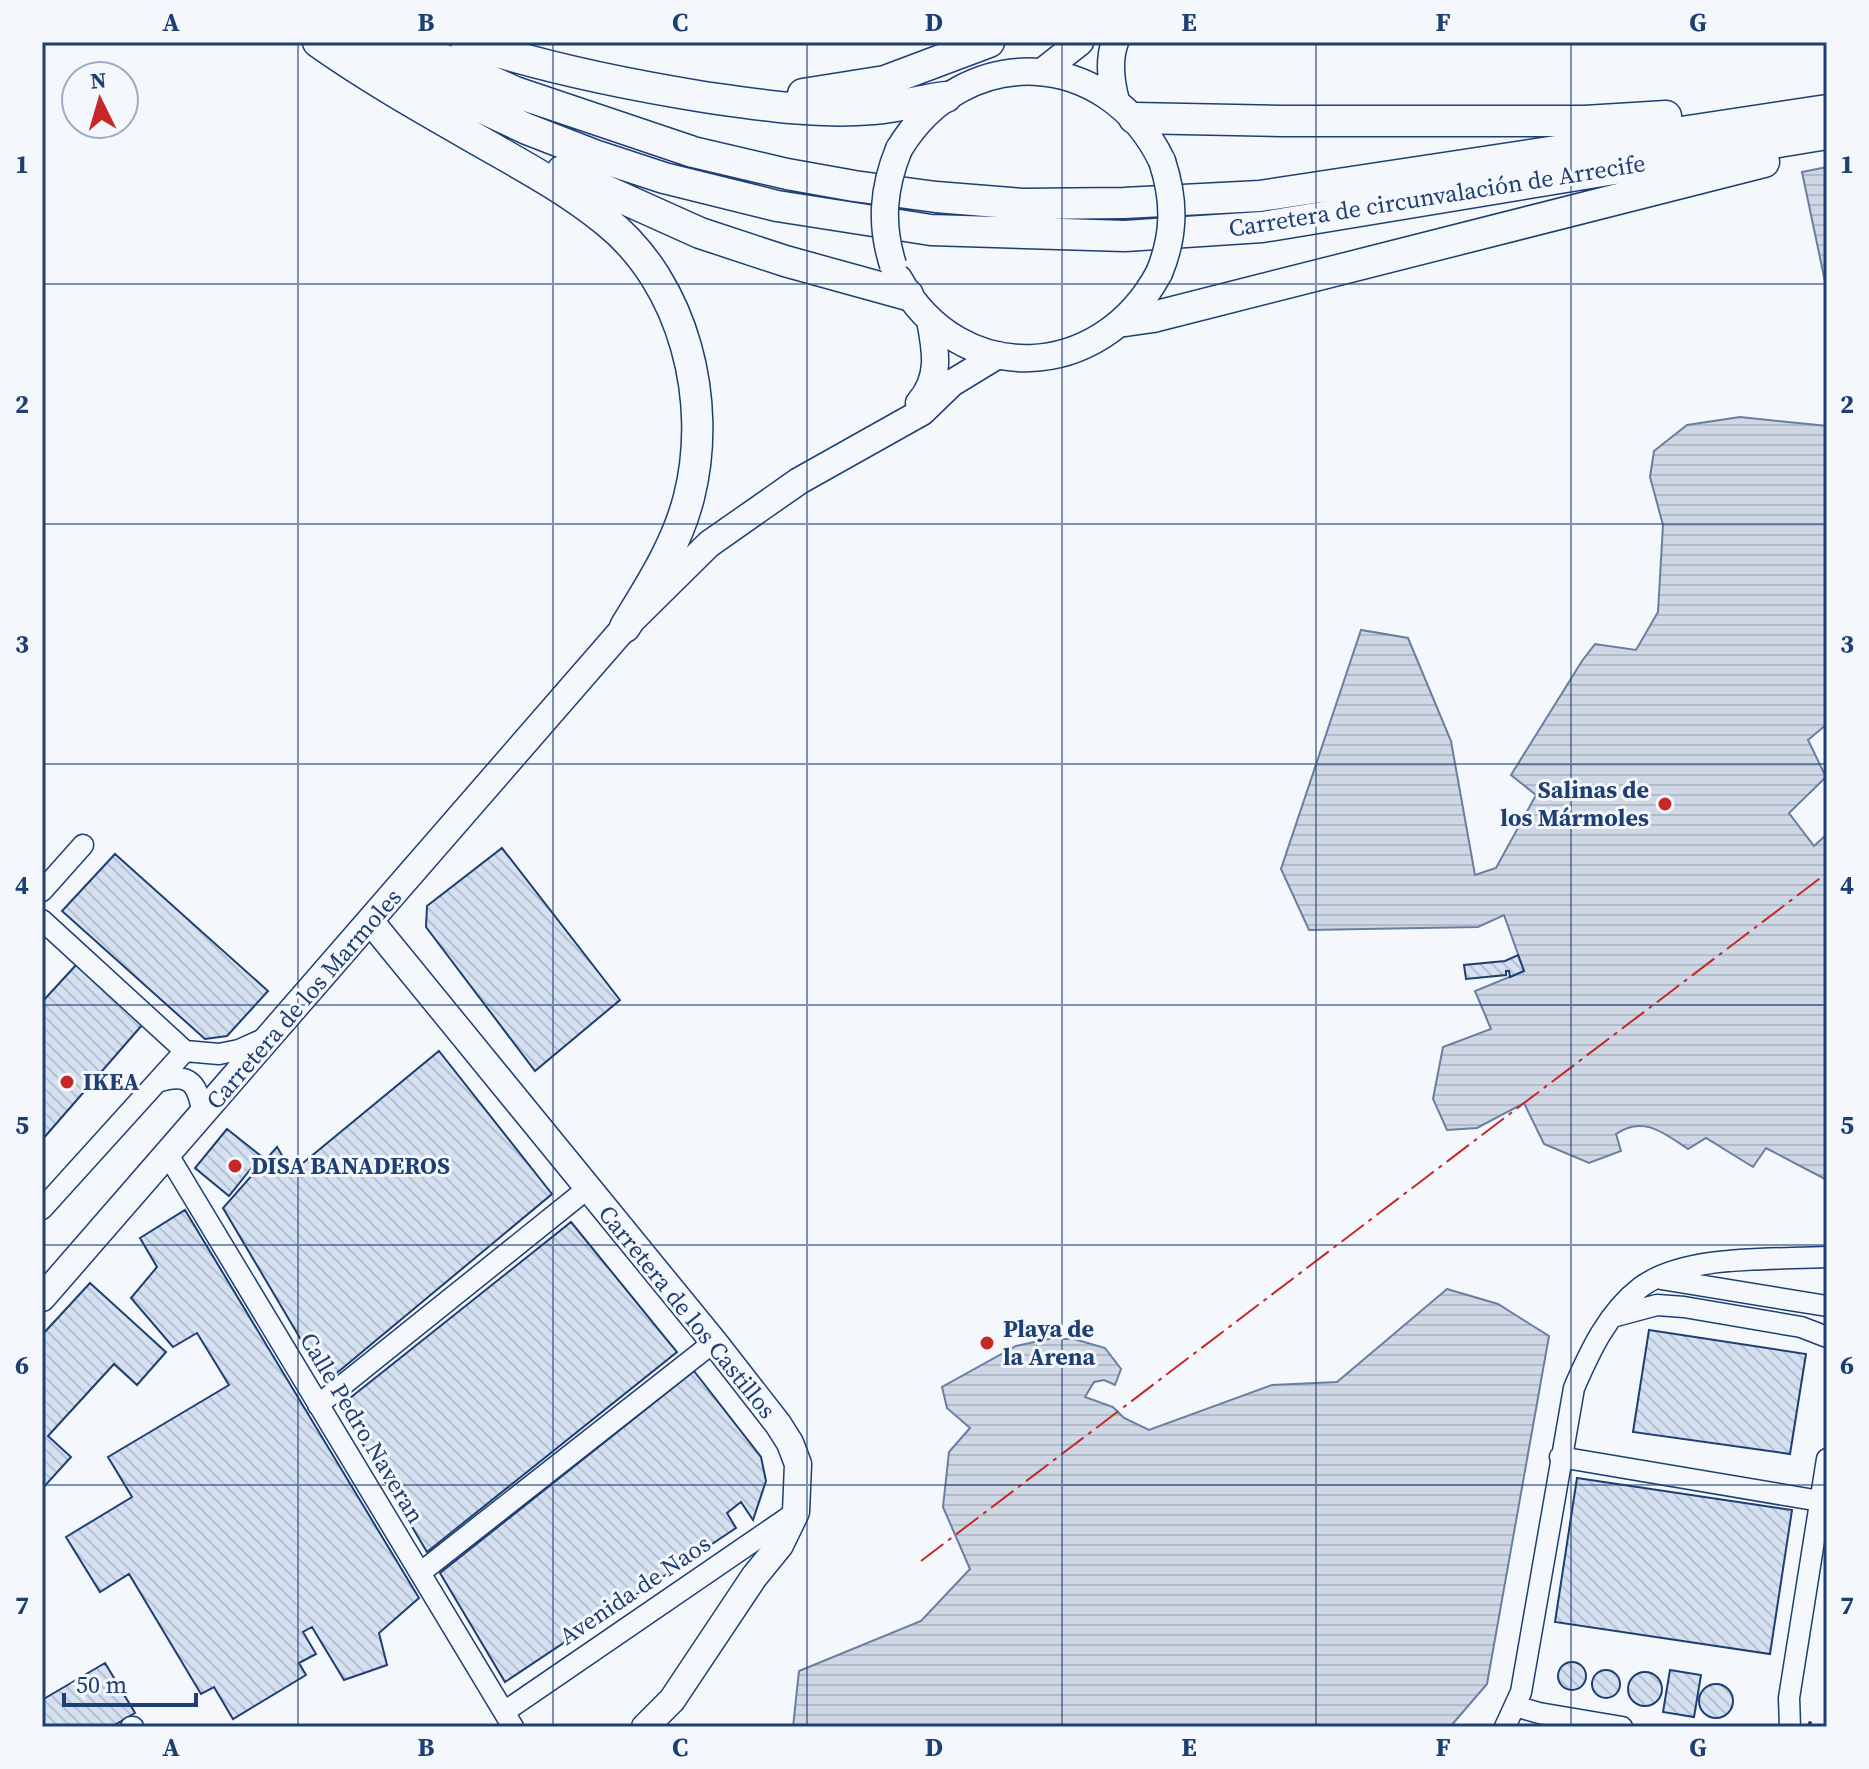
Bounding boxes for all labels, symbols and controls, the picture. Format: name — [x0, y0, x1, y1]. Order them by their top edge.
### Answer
text: A — [162, 4, 180, 40]
text: B — [418, 4, 435, 40]
text: C — [672, 4, 688, 40]
text: D — [925, 4, 943, 40]
text: E — [1181, 4, 1197, 40]
text: F — [1435, 4, 1451, 40]
text: G — [1689, 4, 1707, 40]
north arrow — [60, 60, 140, 140]
text: N — [89, 64, 108, 96]
text: 1 — [15, 146, 29, 182]
street label: Carretera de circunvalación de Arrecife — [1226, 146, 1648, 245]
text: 1 — [1840, 146, 1854, 182]
text: 2 — [15, 386, 29, 422]
text: 2 — [1840, 386, 1854, 422]
text: 3 — [15, 626, 29, 662]
text: 3 — [1840, 626, 1854, 662]
place label: Salinas de los Mármoles — [1500, 773, 1649, 834]
marker: Salinas de los Mármoles — [1656, 795, 1674, 813]
text: 4 — [15, 867, 29, 903]
text: 4 — [1840, 867, 1854, 903]
street label: Carretera de los Marmoles — [198, 881, 409, 1116]
place label: IKEA — [83, 1065, 140, 1098]
marker: IKEA — [58, 1073, 76, 1091]
text: 5 — [15, 1107, 29, 1143]
text: 5 — [1840, 1107, 1854, 1143]
place label: DISA BANADEROS — [251, 1149, 450, 1182]
marker: DISA BANADEROS — [226, 1157, 244, 1175]
street label: Carretera de los Castillos — [591, 1198, 784, 1425]
place label: Playa de la Arena — [1003, 1312, 1095, 1373]
street label: Calle Pedro Naveran — [292, 1326, 433, 1529]
marker: Playa de la Arena — [978, 1334, 996, 1352]
text: 6 — [15, 1347, 29, 1383]
text: 6 — [1840, 1347, 1854, 1383]
street label: Avenida de Naos — [553, 1527, 717, 1652]
text: 7 — [15, 1587, 29, 1623]
text: 7 — [1840, 1587, 1854, 1623]
scale bar — [64, 1657, 196, 1707]
text: 50 m — [76, 1668, 127, 1701]
text: A — [162, 1729, 180, 1765]
text: B — [418, 1729, 435, 1765]
text: C — [672, 1729, 688, 1765]
text: D — [925, 1729, 943, 1765]
text: E — [1181, 1729, 1197, 1765]
text: F — [1435, 1729, 1451, 1765]
text: G — [1689, 1729, 1707, 1765]

